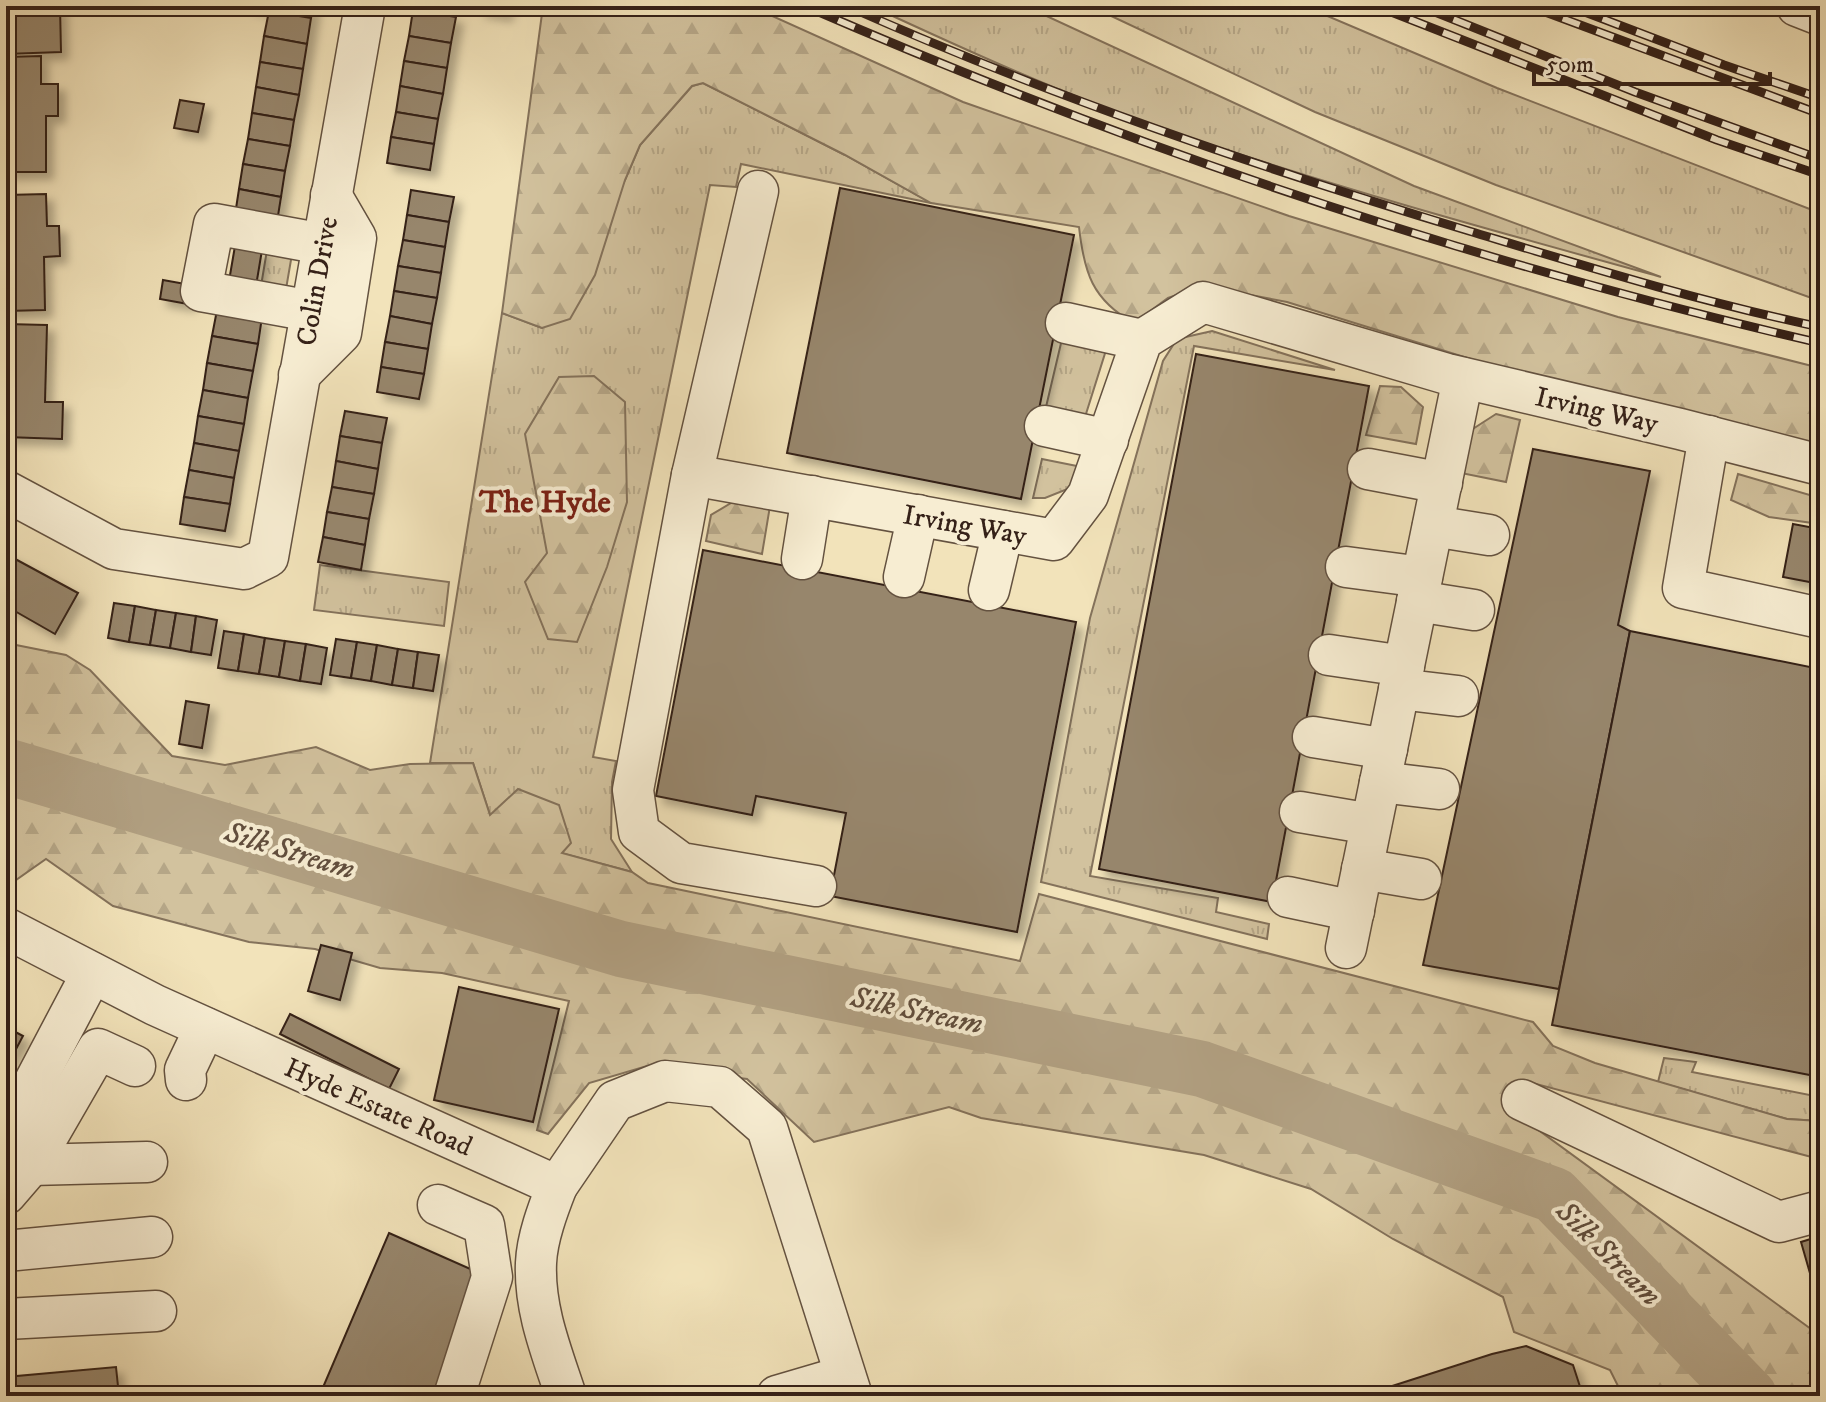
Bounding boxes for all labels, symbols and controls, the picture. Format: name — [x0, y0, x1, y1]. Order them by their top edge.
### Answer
scale bar — [1534, 36, 1770, 86]
text: 50 m — [1546, 50, 1594, 80]
street label: Colin Drive — [289, 214, 346, 349]
street label: Irving Way — [1532, 379, 1662, 442]
district label: The Hyde — [478, 483, 611, 523]
street label: Irving Way — [900, 497, 1030, 554]
water label: Silk Stream — [219, 814, 359, 889]
water label: Silk Stream — [846, 979, 986, 1043]
street label: Hyde Estate Road — [279, 1050, 478, 1164]
water label: Silk Stream — [1547, 1193, 1668, 1315]

